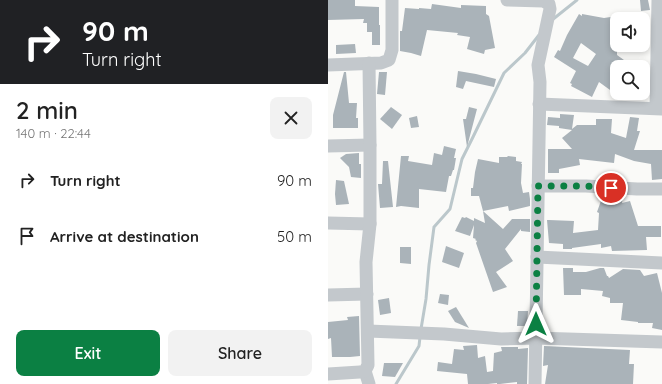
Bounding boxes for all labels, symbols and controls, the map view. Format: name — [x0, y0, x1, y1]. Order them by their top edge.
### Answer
map controls — [610, 12, 650, 100]
button: sound — [610, 12, 650, 52]
text: 90 m — [82, 13, 149, 48]
icon: right — [16, 16, 68, 68]
text: Turn right — [82, 48, 162, 71]
button: search — [610, 60, 650, 100]
text: 2 min — [16, 95, 78, 125]
button: close — [270, 97, 312, 139]
text: 140 m · 22:44 — [16, 125, 91, 141]
icon: right — [16, 169, 38, 191]
text: Turn right — [50, 171, 121, 190]
text: 90 m — [277, 171, 312, 190]
pin — [594, 171, 628, 205]
icon: arrive — [600, 177, 622, 199]
icon: arrive — [16, 225, 38, 247]
text: Arrive at destination — [50, 227, 199, 246]
text: 50 m — [277, 227, 312, 246]
position arrow — [515, 303, 557, 345]
button: Exit — [16, 330, 160, 376]
button: Share — [168, 330, 312, 376]

